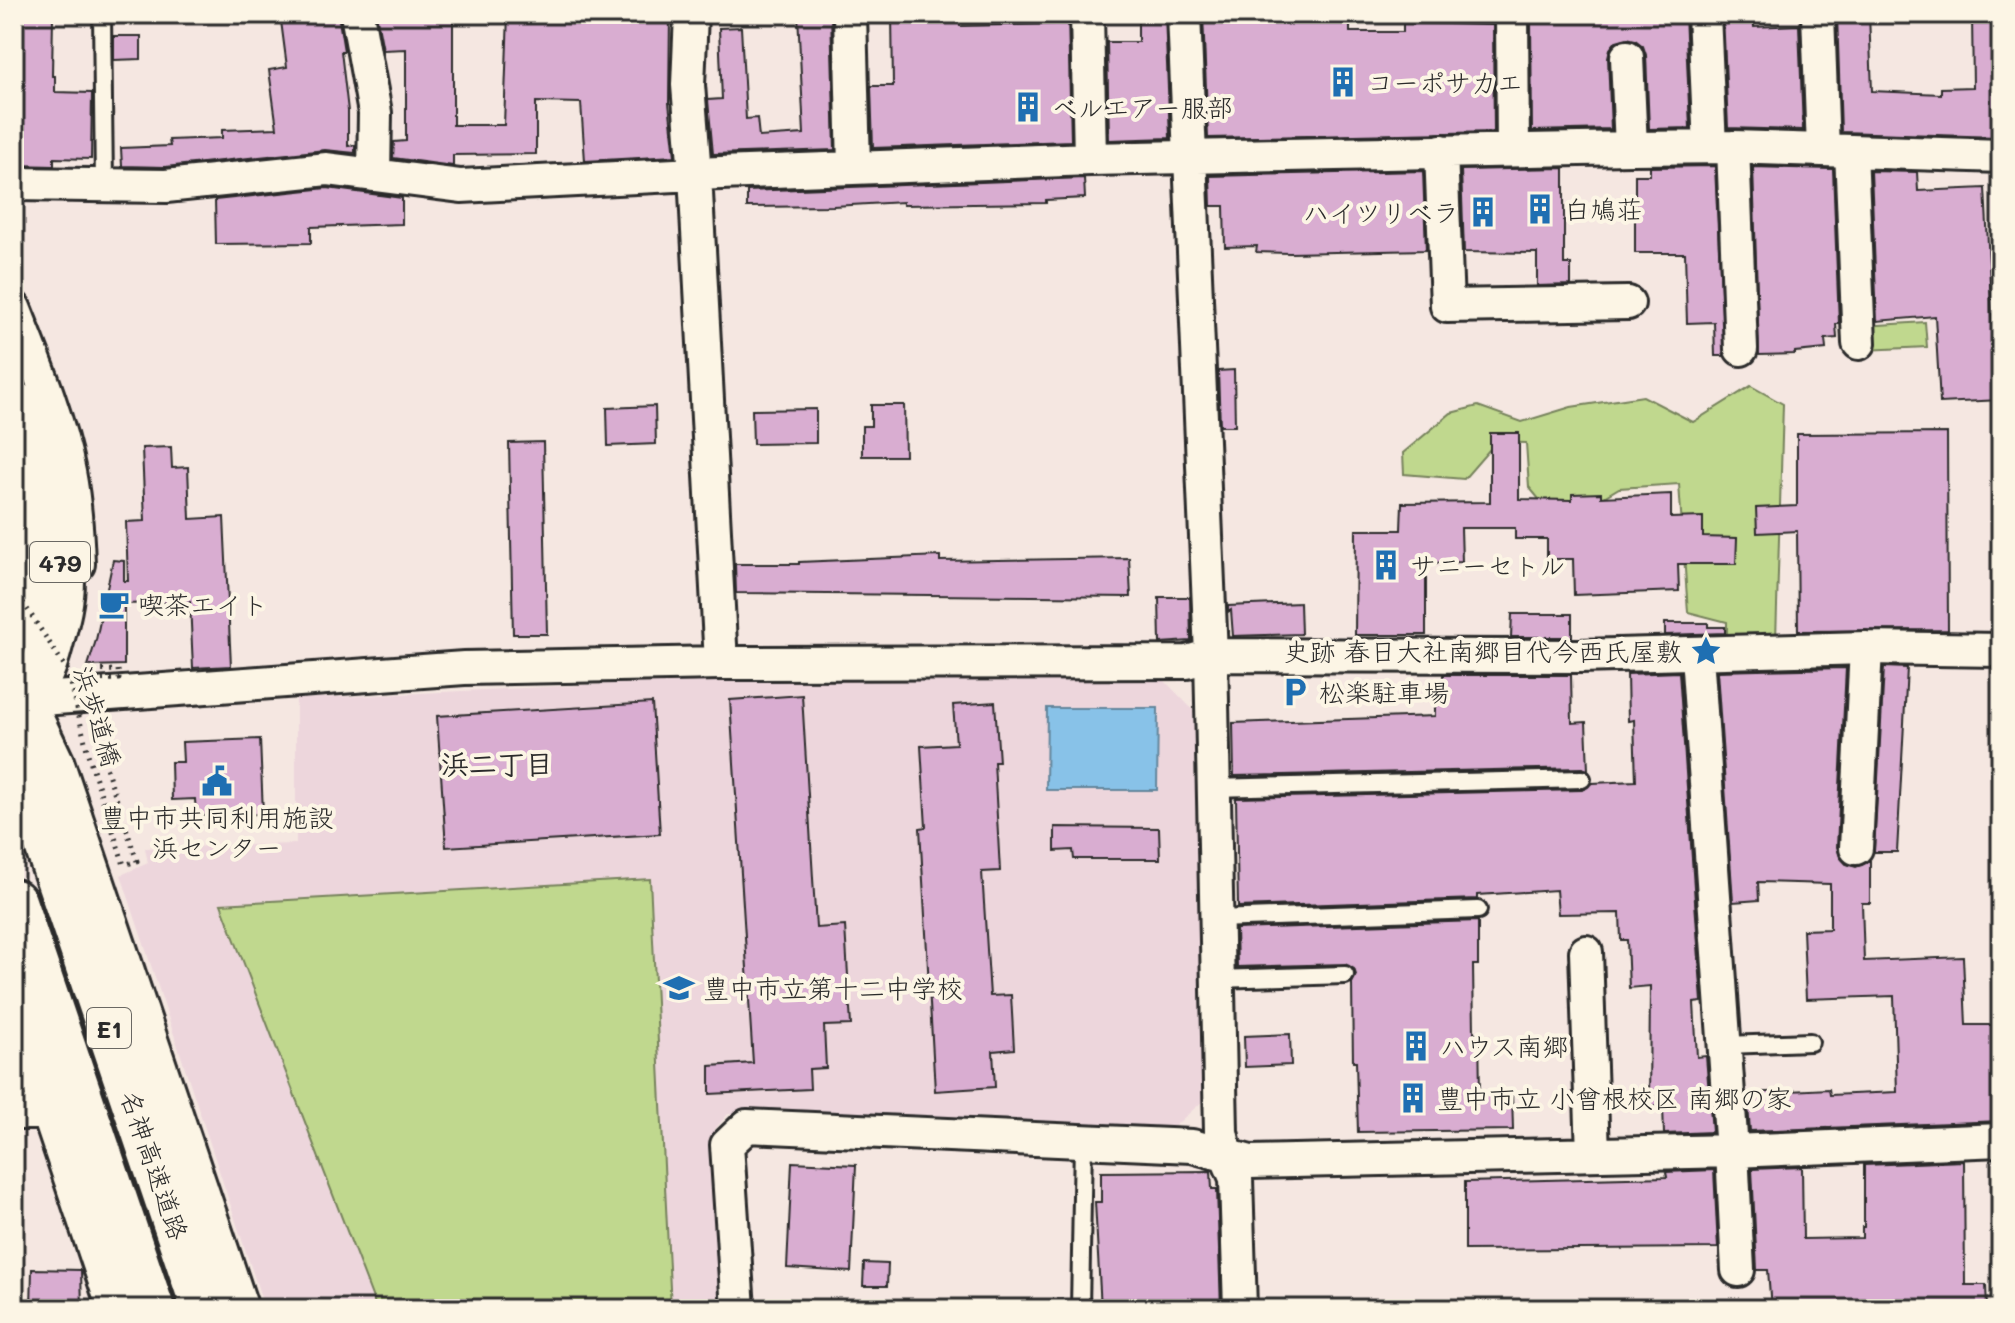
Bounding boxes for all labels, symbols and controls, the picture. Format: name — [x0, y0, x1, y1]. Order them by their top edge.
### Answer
building icon: コーポサカエ — [1326, 65, 1360, 99]
place label: コーポサカエ — [1367, 65, 1523, 99]
building icon: ベルエアー服部 — [1011, 90, 1045, 124]
place label: ベルエアー服部 — [1052, 90, 1233, 124]
building icon: 白鳩荘 — [1523, 192, 1557, 226]
place label: 白鳩荘 — [1564, 192, 1642, 226]
place label: ハイツリベラ — [1303, 195, 1459, 229]
building icon: ハイツリベラ — [1466, 195, 1500, 229]
road number: 479 — [30, 542, 90, 582]
building icon: サニーセトル — [1369, 548, 1403, 582]
place label: サニーセトル — [1410, 548, 1565, 582]
cafe icon: 喫茶エイト — [97, 587, 131, 621]
place label: 喫茶エイト — [138, 587, 268, 621]
place label: 史跡 春日大社南郷目代今西氏屋敷 — [1284, 634, 1682, 668]
place icon: 史跡 春日大社南郷目代今西氏屋敷 — [1689, 634, 1723, 668]
street label: 浜歩道橋 — [67, 661, 129, 771]
parking icon: 松楽駐車場 — [1278, 675, 1312, 709]
place label: 松楽駐車場 — [1319, 675, 1449, 709]
district label: 浜二丁目 — [441, 745, 553, 781]
public building icon: 豊中市共同利用施設 浜センター — [200, 764, 234, 798]
place label: 豊中市共同利用施設 浜センター — [100, 800, 334, 864]
school or university icon: 豊中市立第十二中学校 — [662, 971, 696, 1005]
place label: 豊中市立第十二中学校 — [703, 971, 963, 1005]
road number: E1 — [87, 1008, 131, 1048]
building icon: ハウス南郷 — [1399, 1029, 1433, 1063]
place label: ハウス南郷 — [1440, 1029, 1568, 1063]
building icon: 豊中市立 小曾根校区 南郷の家 — [1396, 1081, 1430, 1115]
place label: 豊中市立 小曾根校区 南郷の家 — [1437, 1081, 1792, 1115]
street label: 名神高速道路 — [114, 1086, 196, 1244]

